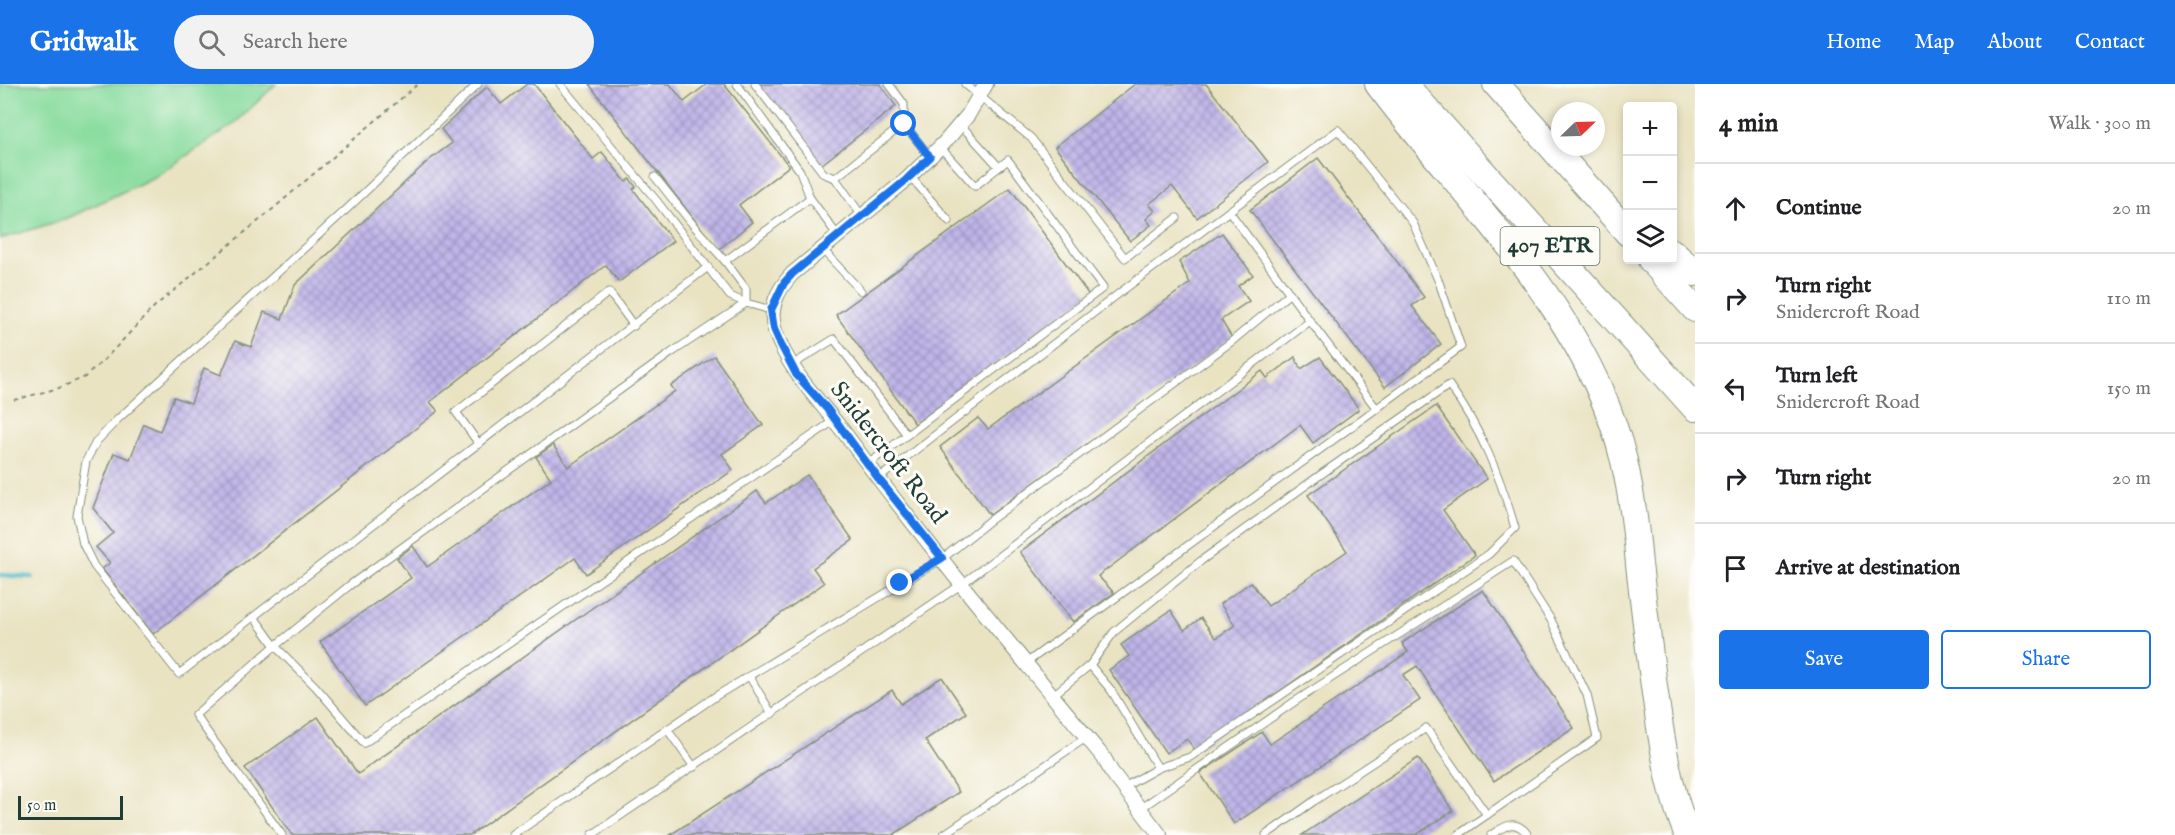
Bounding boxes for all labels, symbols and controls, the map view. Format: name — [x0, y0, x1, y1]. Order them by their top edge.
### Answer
search box — [174, 15, 594, 69]
text: Gridwalk — [30, 25, 138, 60]
icon: search — [195, 26, 228, 59]
text: Search here — [243, 28, 348, 56]
text: Home — [1826, 29, 1881, 56]
text: Map — [1914, 29, 1954, 56]
text: About — [1987, 29, 2042, 56]
text: Contact — [2075, 29, 2145, 56]
north arrow — [1551, 102, 1605, 156]
map controls — [1623, 102, 1677, 264]
button: + — [1623, 102, 1677, 156]
text: 4 min — [1719, 107, 1778, 140]
route start — [890, 110, 916, 136]
text: Walk · 300 m — [2048, 111, 2151, 136]
button: − — [1623, 156, 1677, 210]
icon: ahead — [1719, 192, 1752, 225]
text: Continue — [1776, 194, 1862, 222]
text: 20 m — [2112, 196, 2151, 221]
button: layers — [1623, 210, 1677, 264]
road number: 407 ETR — [1500, 227, 1600, 265]
text: Turn right — [1776, 272, 1871, 300]
icon: right — [1719, 282, 1752, 315]
text: 110 m — [2107, 286, 2151, 311]
text: Snidercroft Road — [1776, 300, 1920, 325]
text: Turn left — [1776, 362, 1858, 390]
icon: left — [1719, 372, 1752, 405]
street label: Snidercroft Road — [823, 376, 953, 531]
text: 150 m — [2107, 376, 2151, 401]
text: Snidercroft Road — [1776, 390, 1920, 415]
icon: right — [1719, 462, 1752, 495]
text: Turn right — [1776, 464, 1871, 492]
text: 20 m — [2112, 466, 2151, 491]
icon: arrive — [1719, 552, 1752, 585]
text: Arrive at destination — [1776, 554, 1960, 582]
route end — [886, 569, 912, 595]
button: Save — [1719, 630, 1929, 689]
button: Share — [1941, 630, 2151, 689]
scale bar — [18, 793, 123, 820]
text: 50 m — [27, 796, 56, 816]

